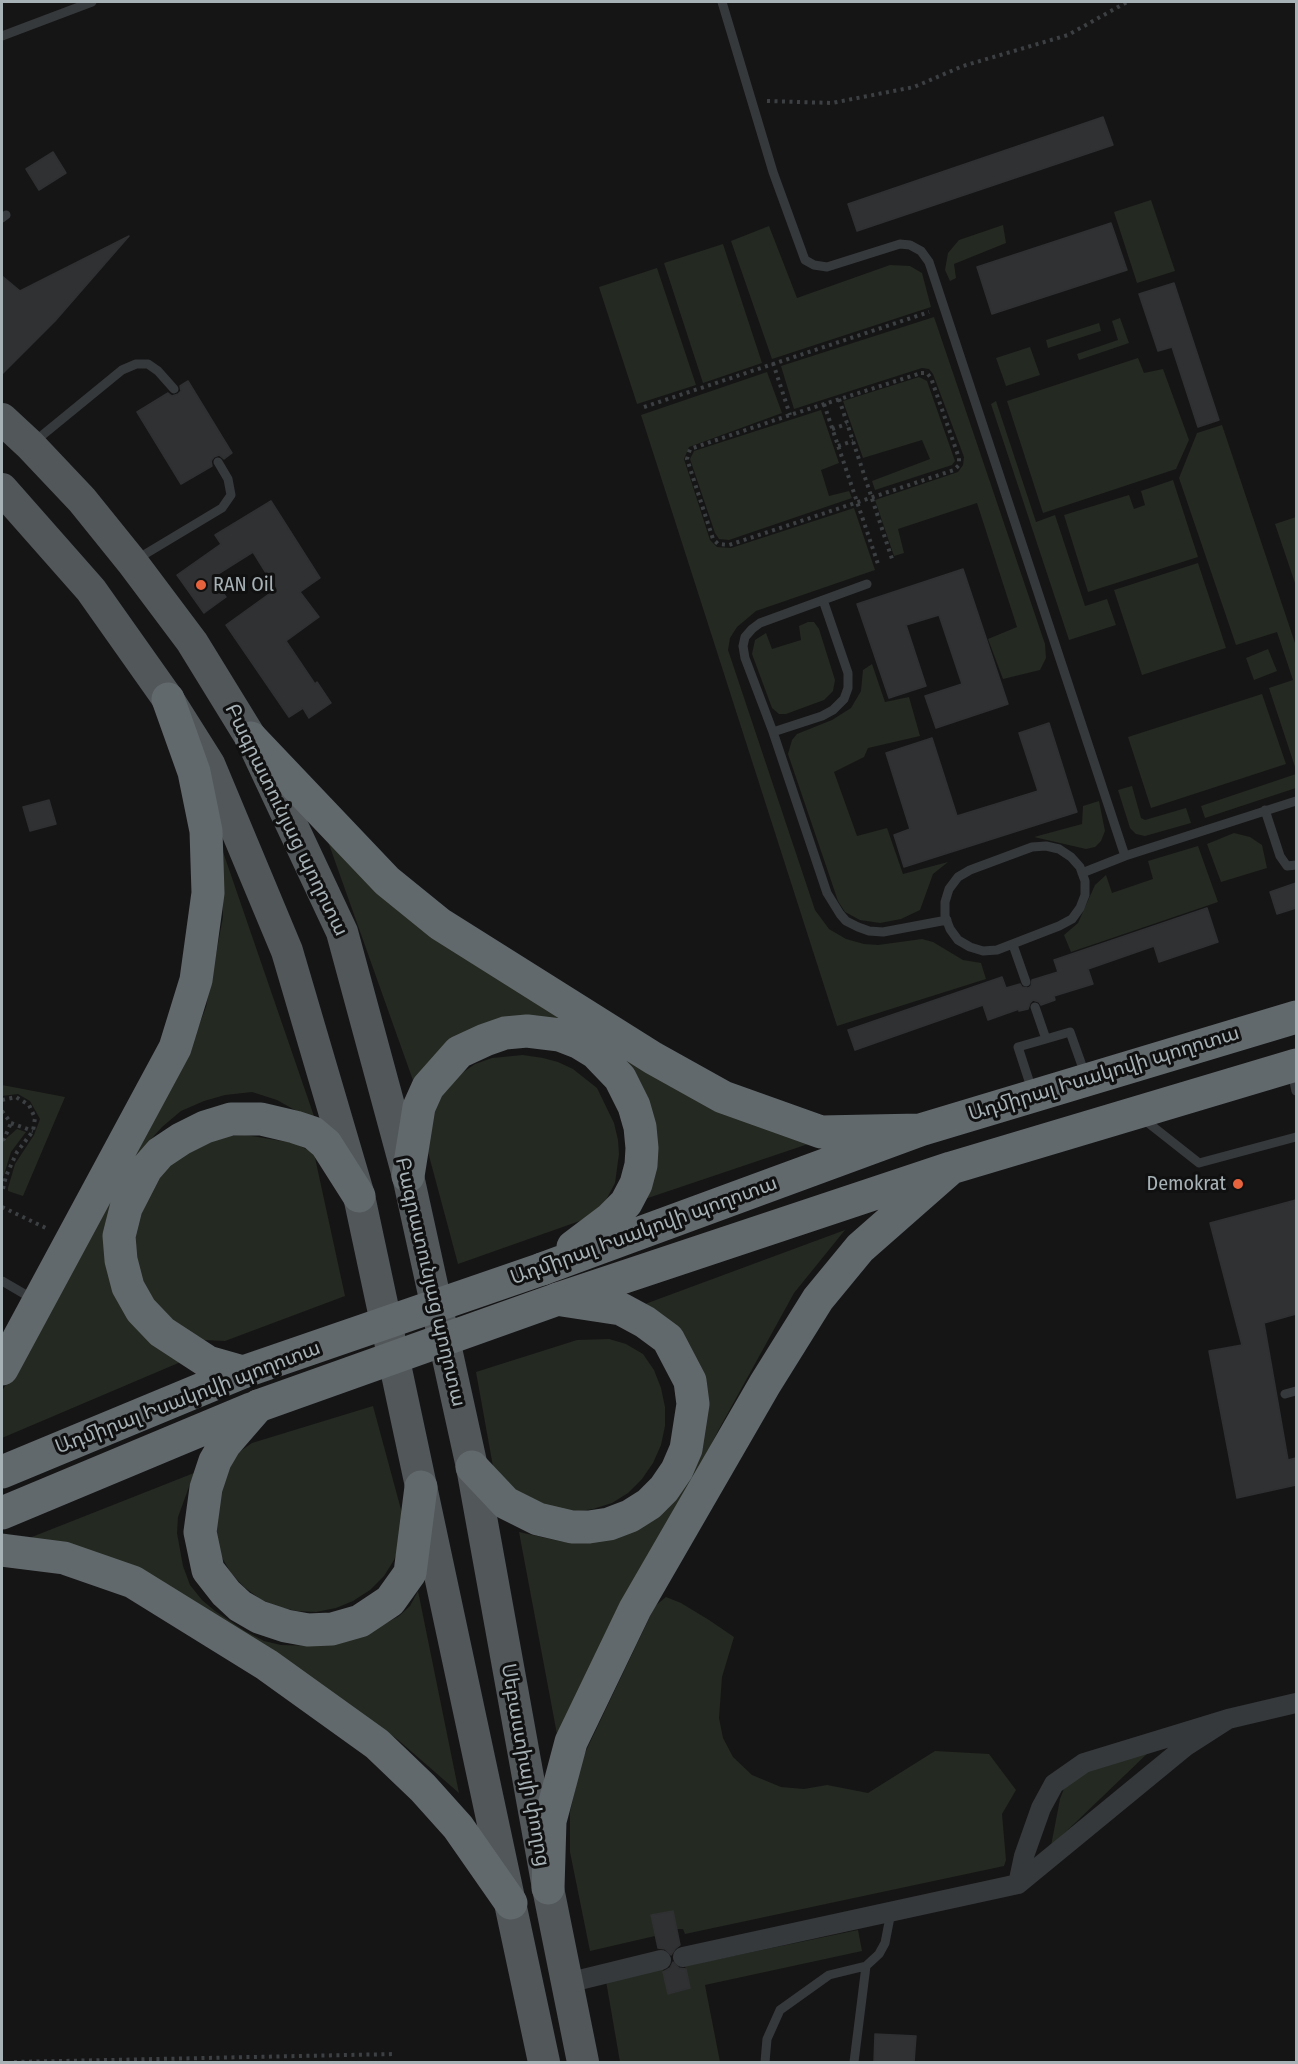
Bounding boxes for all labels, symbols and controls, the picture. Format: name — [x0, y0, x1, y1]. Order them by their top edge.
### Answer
place label: RAN Oil — [213, 573, 274, 597]
marker: RAN Oil — [194, 578, 208, 592]
street label: Բագրատունյաց պողոտա — [219, 700, 353, 940]
street label: Ադմիրալ Իսակովի պողոտա — [966, 1021, 1242, 1127]
street label: Բագրատունյաց պողոտա — [390, 1155, 470, 1409]
street label: Ադմիրալ Իսակովի պողոտա — [507, 1171, 781, 1291]
place label: Demokrat — [1147, 1172, 1226, 1196]
marker: Demokrat — [1231, 1177, 1245, 1191]
street label: Ադմիրալ Իսակովի պողոտա — [52, 1336, 324, 1460]
street label: Սեբաստիայի փողոց — [495, 1662, 555, 1868]

